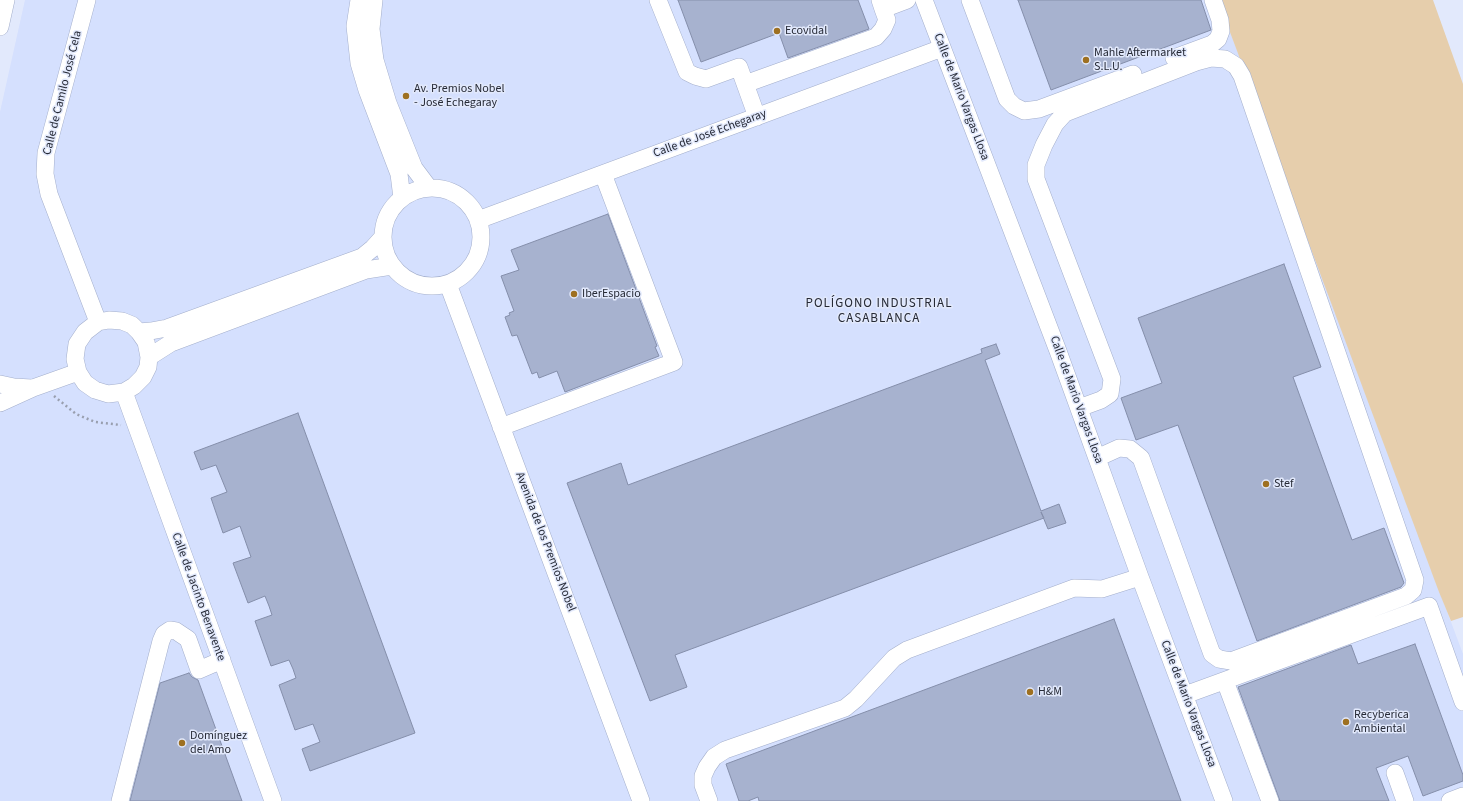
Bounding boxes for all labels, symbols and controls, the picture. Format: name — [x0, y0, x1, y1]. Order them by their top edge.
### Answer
place label: Ecovidal — [785, 24, 827, 38]
marker: Ecovidal — [772, 26, 782, 36]
street label: Calle de Camilo José Cela — [41, 29, 85, 157]
street label: Calle de Mario Vargas Llosa — [930, 31, 992, 163]
place label: Mahle Aftermarket S.L.U. — [1094, 46, 1186, 74]
marker: Mahle Aftermarket S.L.U. — [1081, 55, 1091, 65]
place label: Av. Premios Nobel - José Echegaray — [414, 82, 505, 110]
marker: Av. Premios Nobel - José Echegaray — [401, 91, 411, 101]
street label: Calle de José Echegaray — [651, 107, 769, 161]
place label: IberEspacio — [582, 287, 641, 301]
marker: IberEspacio — [569, 289, 579, 299]
district label: POLÍGONO INDUSTRIAL CASABLANCA — [806, 296, 952, 327]
street label: Calle de Mario Vargas Llosa — [1046, 334, 1106, 466]
street label: Avenida de los Premios Nobel — [512, 470, 578, 614]
place label: Stef — [1274, 477, 1293, 491]
marker: Stef — [1261, 479, 1271, 489]
street label: Calle de Jacinto Benavente — [168, 531, 228, 663]
street label: Calle de Mario Vargas Llosa — [1157, 638, 1219, 770]
place label: H&M — [1038, 685, 1062, 699]
marker: H&M — [1025, 687, 1035, 697]
place label: Recyberica Ambiental — [1354, 708, 1409, 736]
marker: Recyberica Ambiental — [1341, 717, 1351, 727]
place label: Domínguez del Amo — [190, 729, 247, 757]
marker: Domínguez del Amo — [177, 738, 187, 748]

